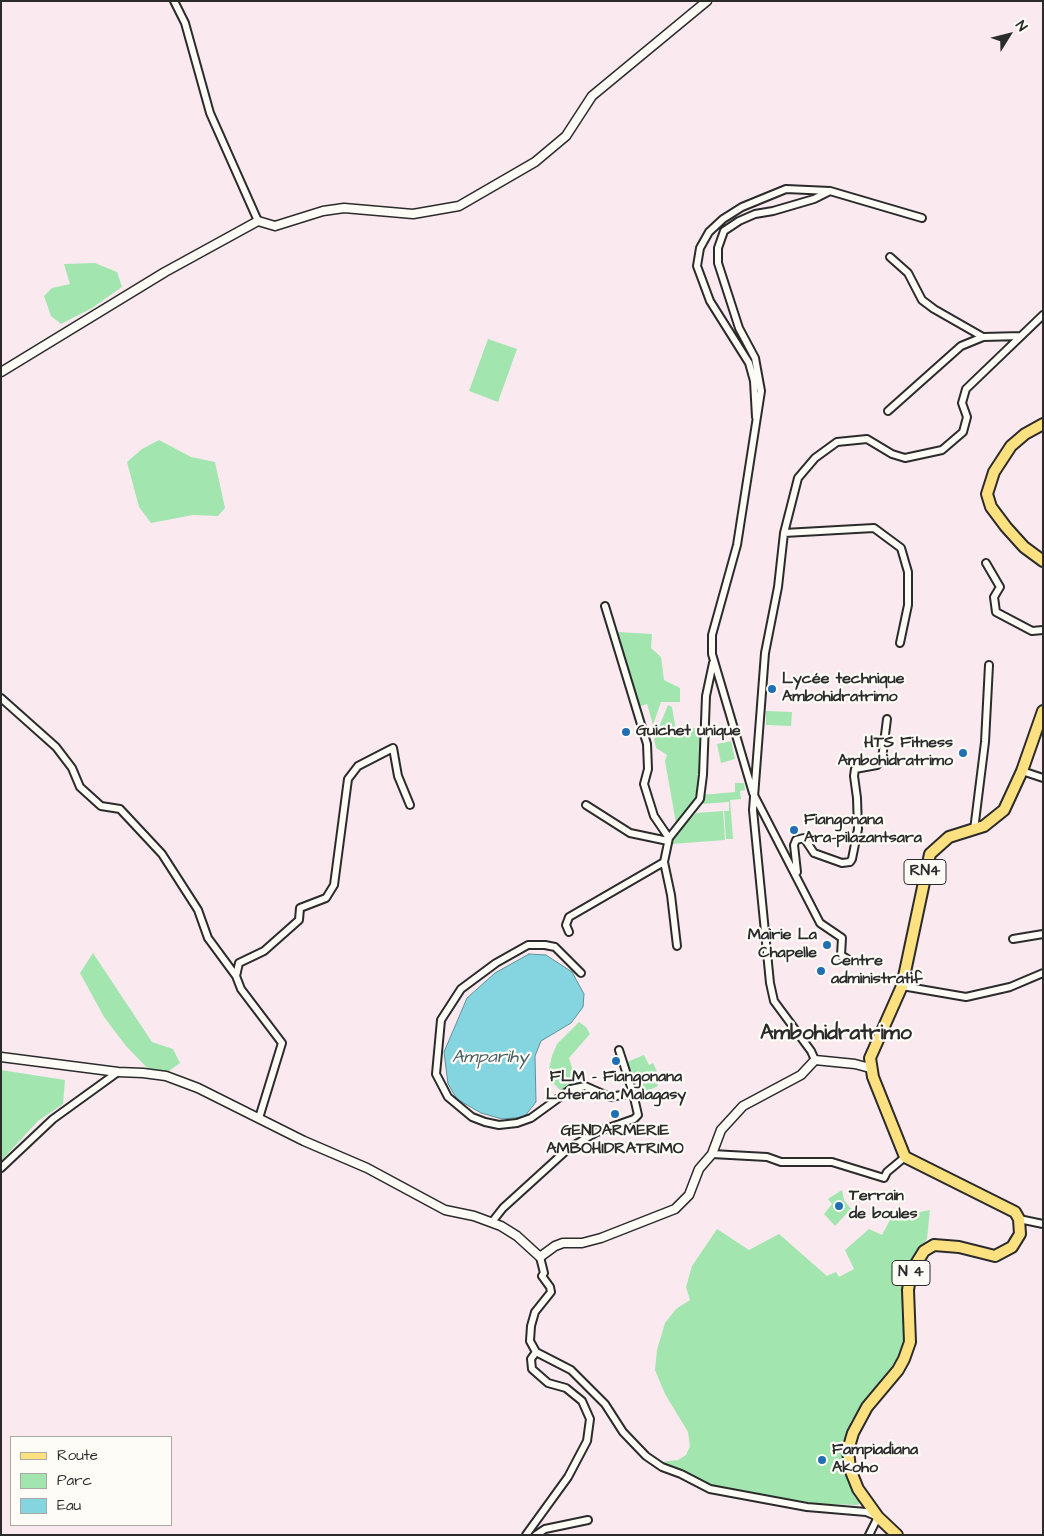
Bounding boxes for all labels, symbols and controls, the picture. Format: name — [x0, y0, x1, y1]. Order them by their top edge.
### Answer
north arrow — [984, 10, 1034, 60]
text: N — [1010, 17, 1032, 36]
place label: Lycée technique Ambohidratrimo — [782, 670, 904, 708]
marker: Lycée technique Ambohidratrimo — [766, 683, 778, 695]
place label: Guichet unique — [636, 722, 741, 742]
marker: Guichet unique — [620, 726, 632, 738]
place label: HTS Fitness Ambohidratrimo — [838, 734, 953, 772]
marker: HTS Fitness Ambohidratrimo — [957, 747, 969, 759]
place label: Fiangonana Ara-pilazantsara — [804, 811, 922, 849]
marker: Fiangonana Ara-pilazantsara — [788, 824, 800, 836]
road number: RN4 — [904, 860, 946, 884]
place label: Mairie La Chapelle — [748, 926, 817, 964]
marker: Mairie La Chapelle — [821, 939, 833, 951]
place label: Centre administratif — [831, 952, 922, 990]
marker: Centre administratif — [815, 965, 827, 977]
district label: Ambohidratrimo — [760, 1022, 912, 1048]
water label: Amparihy — [452, 1047, 528, 1069]
marker: FLM - Fiangonana Loterana Malagasy — [610, 1055, 622, 1067]
place label: FLM - Fiangonana Loterana Malagasy — [546, 1068, 686, 1106]
marker: GENDARMERIE AMBOHIDRATRIMO — [609, 1108, 621, 1120]
place label: GENDARMERIE AMBOHIDRATRIMO — [546, 1122, 684, 1160]
place label: Terrain de boules — [849, 1187, 918, 1225]
marker: Terrain de boules — [833, 1200, 845, 1212]
road number: N 4 — [892, 1260, 930, 1286]
legend — [10, 1436, 172, 1526]
place label: Fampiadiana Akoho — [832, 1441, 918, 1479]
text: Route — [57, 1445, 98, 1466]
marker: Fampiadiana Akoho — [816, 1454, 828, 1466]
text: Parc — [57, 1470, 92, 1491]
text: Eau — [57, 1495, 81, 1516]

